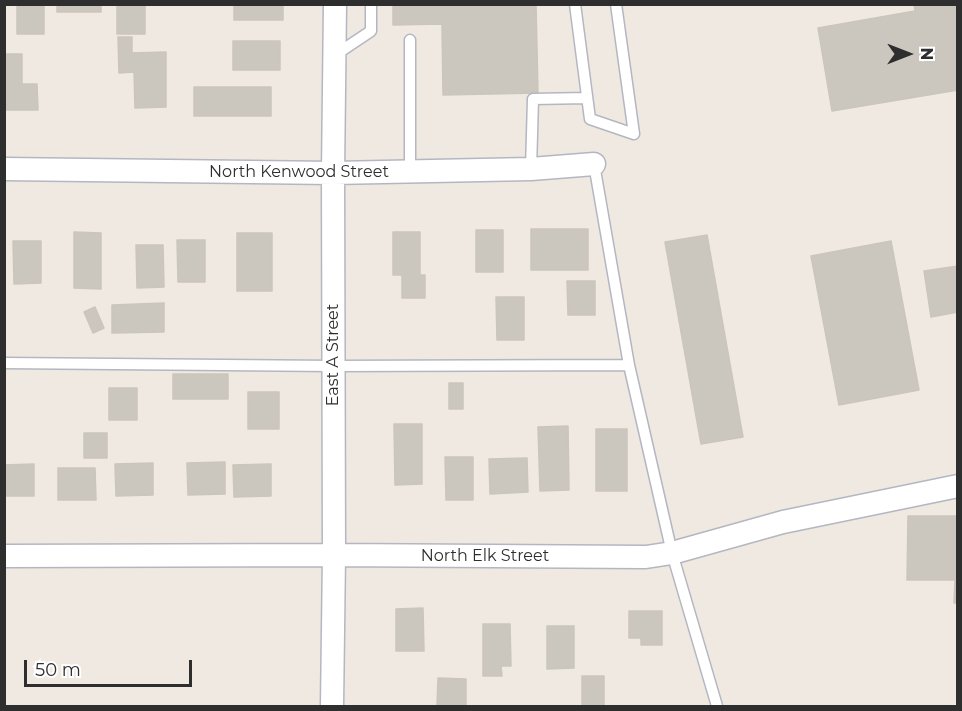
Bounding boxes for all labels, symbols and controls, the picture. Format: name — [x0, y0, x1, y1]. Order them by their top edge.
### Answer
north arrow — [878, 24, 938, 84]
text: N — [917, 48, 936, 60]
street label: North Kenwood Street — [209, 162, 389, 182]
street label: East A Street — [323, 304, 343, 406]
street label: North Elk Street — [421, 546, 549, 566]
scale bar — [27, 648, 195, 686]
text: 50 m — [35, 659, 81, 681]

